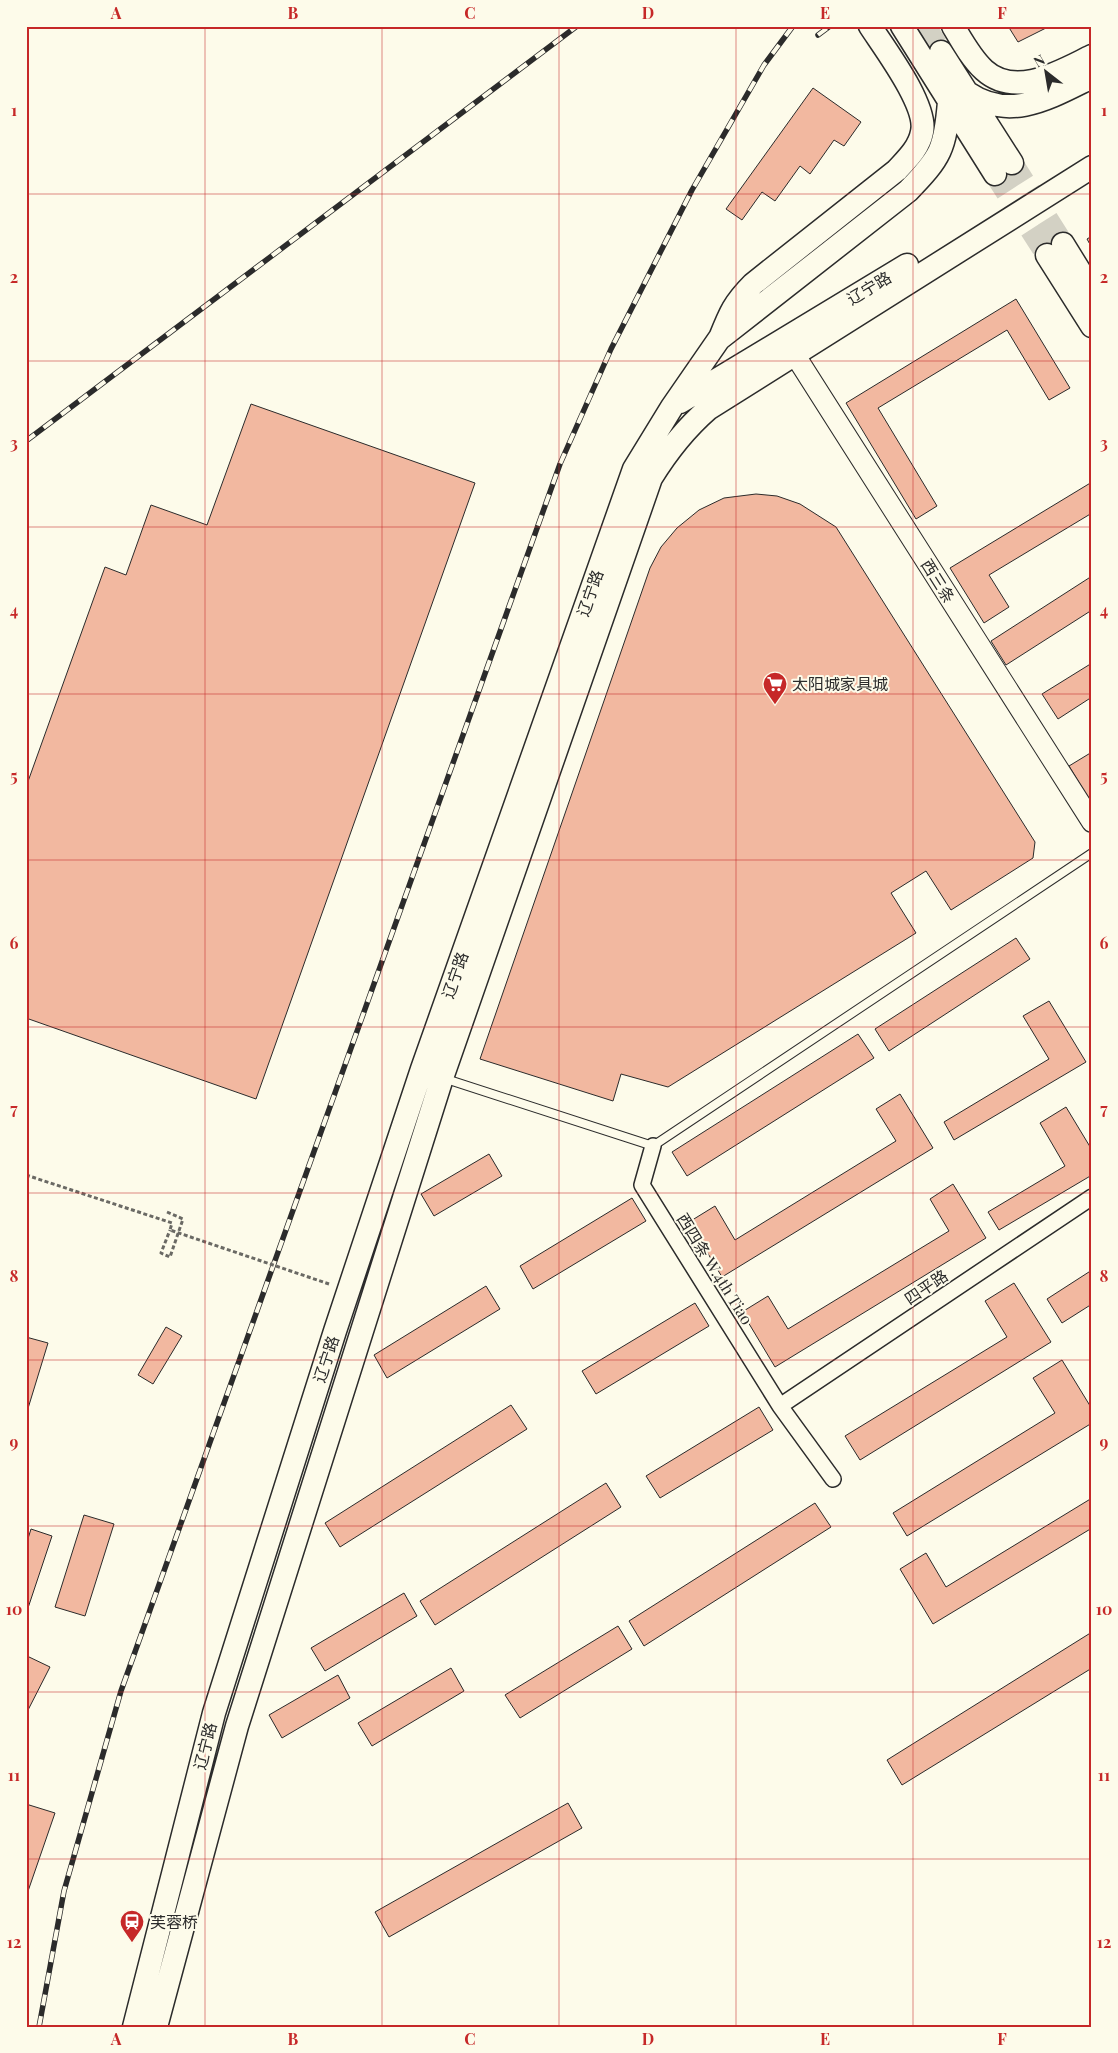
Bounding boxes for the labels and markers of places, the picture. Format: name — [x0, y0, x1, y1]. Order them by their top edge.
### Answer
supermarket icon: 太阳城家具城 — [762, 671, 788, 705]
place label: 太阳城家具城 — [792, 673, 888, 694]
station icon: 芙蓉桥 — [119, 1909, 145, 1943]
place label: 芙蓉桥 — [150, 1911, 198, 1932]

